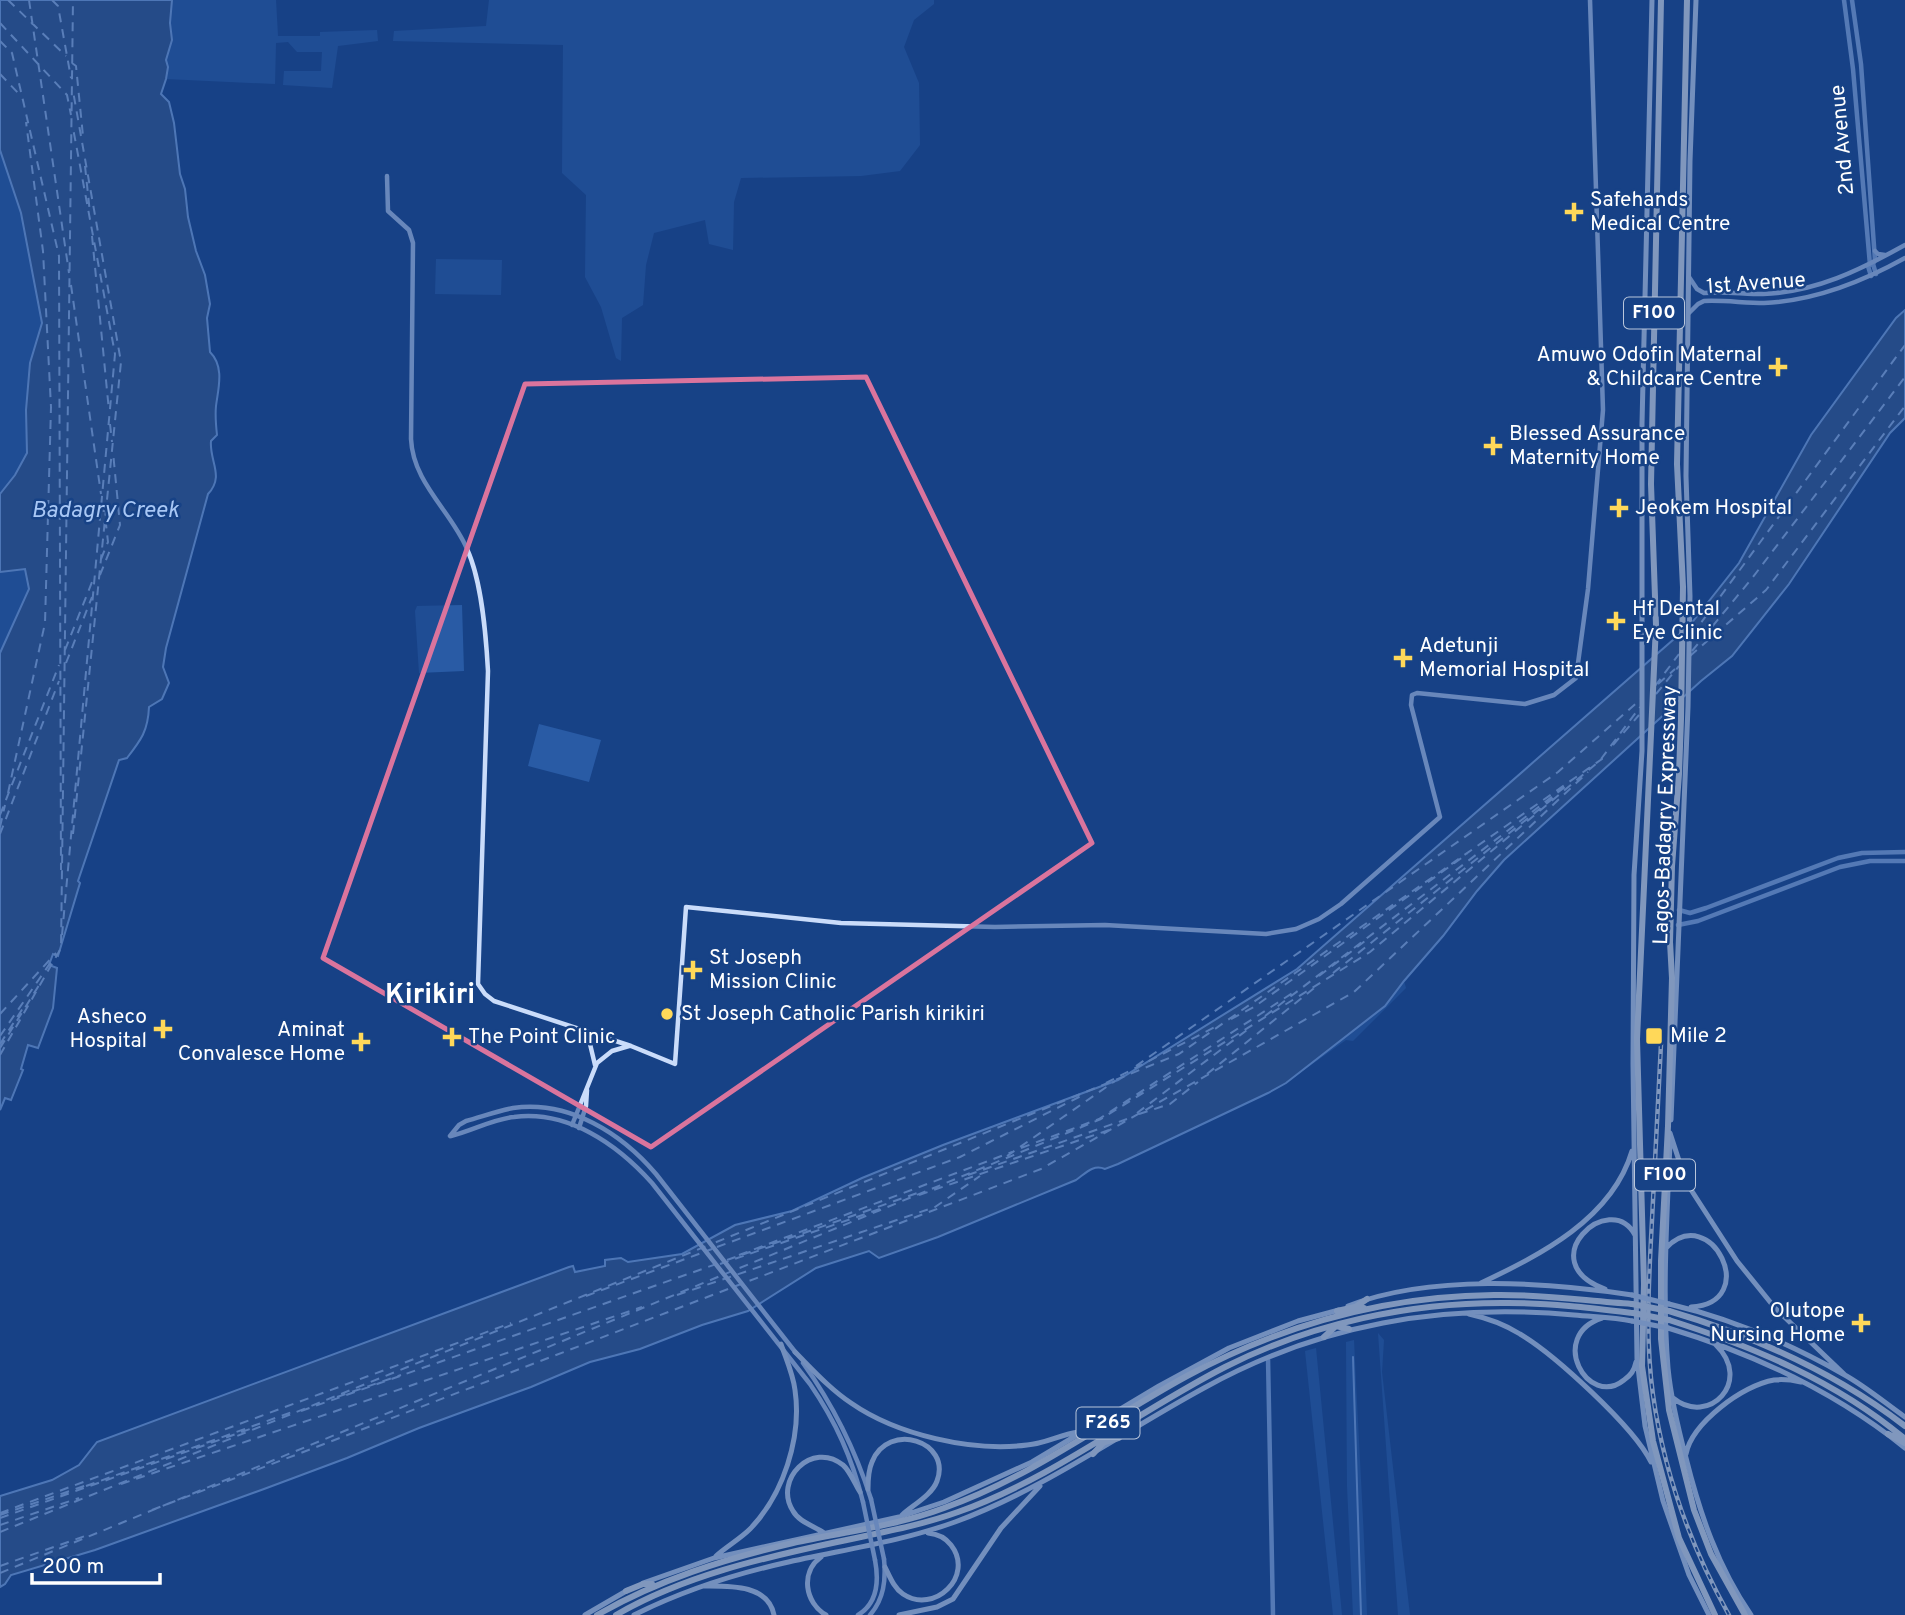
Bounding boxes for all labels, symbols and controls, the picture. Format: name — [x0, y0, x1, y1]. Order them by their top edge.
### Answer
street label: 2nd Avenue — [1825, 83, 1861, 197]
place label: Safehands Medical Centre — [1590, 187, 1730, 238]
marker: Safehands Medical Centre — [1564, 202, 1584, 222]
street label: 1st Avenue — [1706, 267, 1806, 301]
road number: F100 — [1624, 298, 1684, 328]
place label: Amuwo Odofin Maternal & Childcare Centre — [1536, 342, 1762, 393]
marker: Amuwo Odofin Maternal & Childcare Centre — [1768, 357, 1788, 377]
place label: Blessed Assurance Maternity Home — [1509, 421, 1685, 472]
marker: Blessed Assurance Maternity Home — [1483, 436, 1503, 456]
place label: Jeokem Hospital — [1635, 495, 1792, 522]
water label: Badagry Creek — [31, 497, 179, 526]
marker: Jeokem Hospital — [1609, 498, 1629, 518]
place label: Hf Dental Eye Clinic — [1632, 596, 1723, 647]
marker: Hf Dental Eye Clinic — [1606, 611, 1626, 631]
place label: Adetunji Memorial Hospital — [1419, 633, 1590, 684]
marker: Adetunji Memorial Hospital — [1393, 648, 1413, 668]
street label: Lagos-Badagry Expressway — [1648, 685, 1684, 945]
place label: St Joseph Mission Clinic — [709, 945, 837, 996]
marker: St Joseph Mission Clinic — [683, 960, 703, 980]
district label: Kirikiri — [385, 978, 475, 1014]
place label: St Joseph Catholic Parish kirikiri — [681, 1001, 985, 1028]
place label: Asheco Hospital — [69, 1004, 147, 1055]
marker: St Joseph Catholic Parish kirikiri — [659, 1006, 675, 1022]
place label: Aminat Convalesce Home — [178, 1017, 345, 1068]
marker: Asheco Hospital — [153, 1019, 173, 1039]
place label: Mile 2 — [1670, 1023, 1727, 1050]
place label: The Point Clinic — [468, 1024, 615, 1051]
marker: Mile 2 — [1644, 1026, 1664, 1046]
marker: The Point Clinic — [442, 1027, 462, 1047]
marker: Aminat Convalesce Home — [351, 1032, 371, 1052]
road number: F100 — [1635, 1160, 1695, 1190]
place label: Olutope Nursing Home — [1710, 1298, 1845, 1349]
marker: Olutope Nursing Home — [1851, 1313, 1871, 1333]
road number: F265 — [1076, 1408, 1140, 1438]
scale bar — [32, 1542, 159, 1586]
text: 200 m — [42, 1554, 104, 1581]

